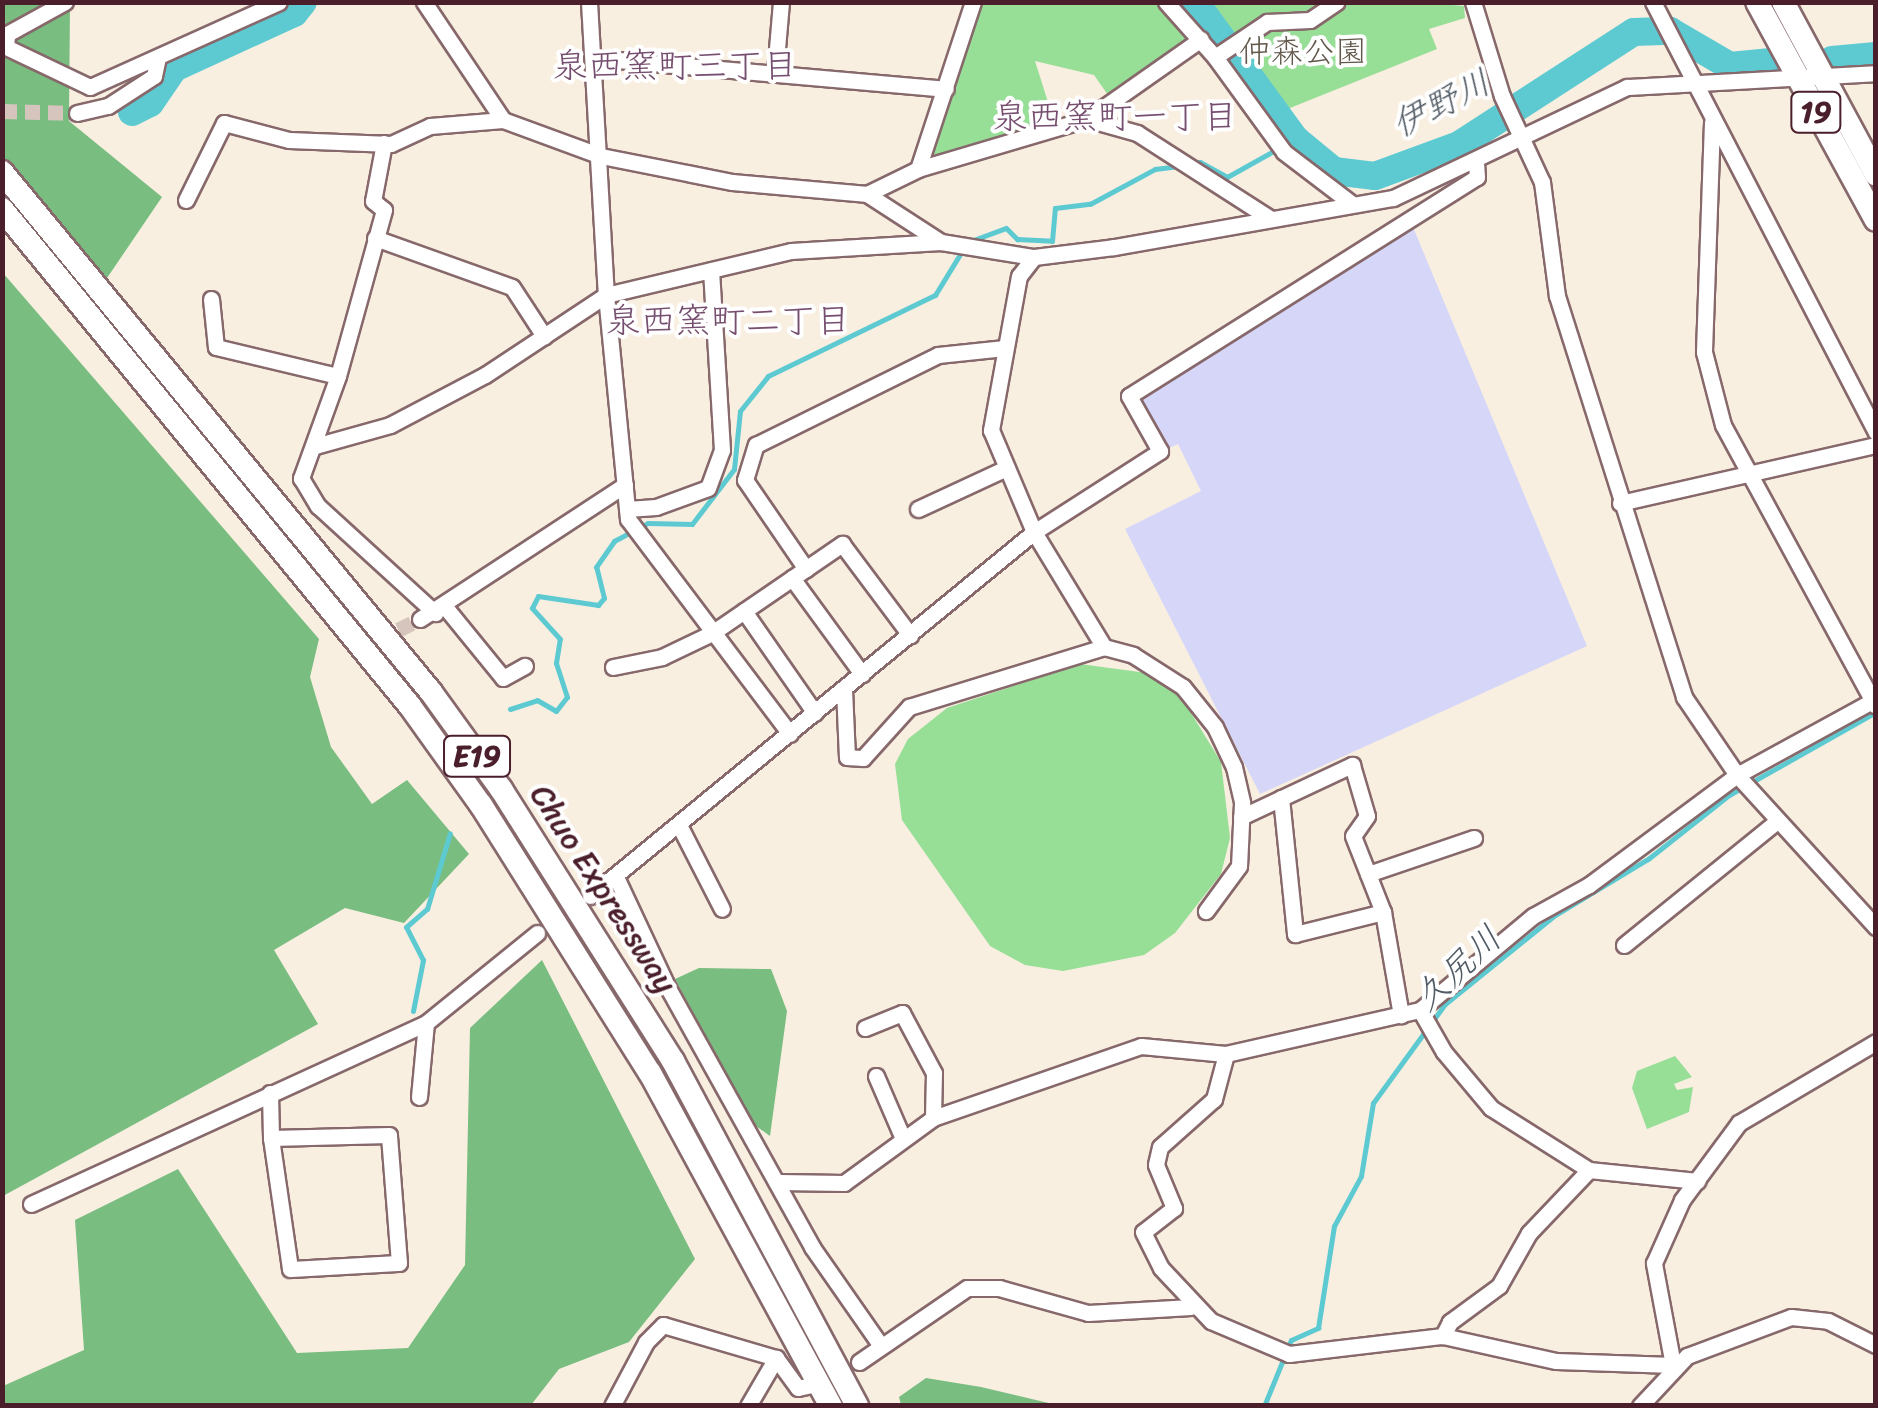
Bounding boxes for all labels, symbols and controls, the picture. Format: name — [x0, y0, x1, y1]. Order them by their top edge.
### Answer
park label: 仲森公園 — [1239, 33, 1367, 71]
district label: 泉西窯町三丁目 — [553, 44, 797, 86]
water label: 伊野川 — [1385, 60, 1497, 146]
road number: 19 — [1788, 87, 1844, 137]
district label: 泉西窯町一丁目 — [993, 95, 1237, 137]
district label: 泉西窯町二丁目 — [606, 299, 850, 341]
road number: E19 — [442, 731, 512, 781]
street label: Chuo Expressway — [521, 777, 685, 1001]
water label: 久尻川 — [1404, 917, 1510, 1019]

